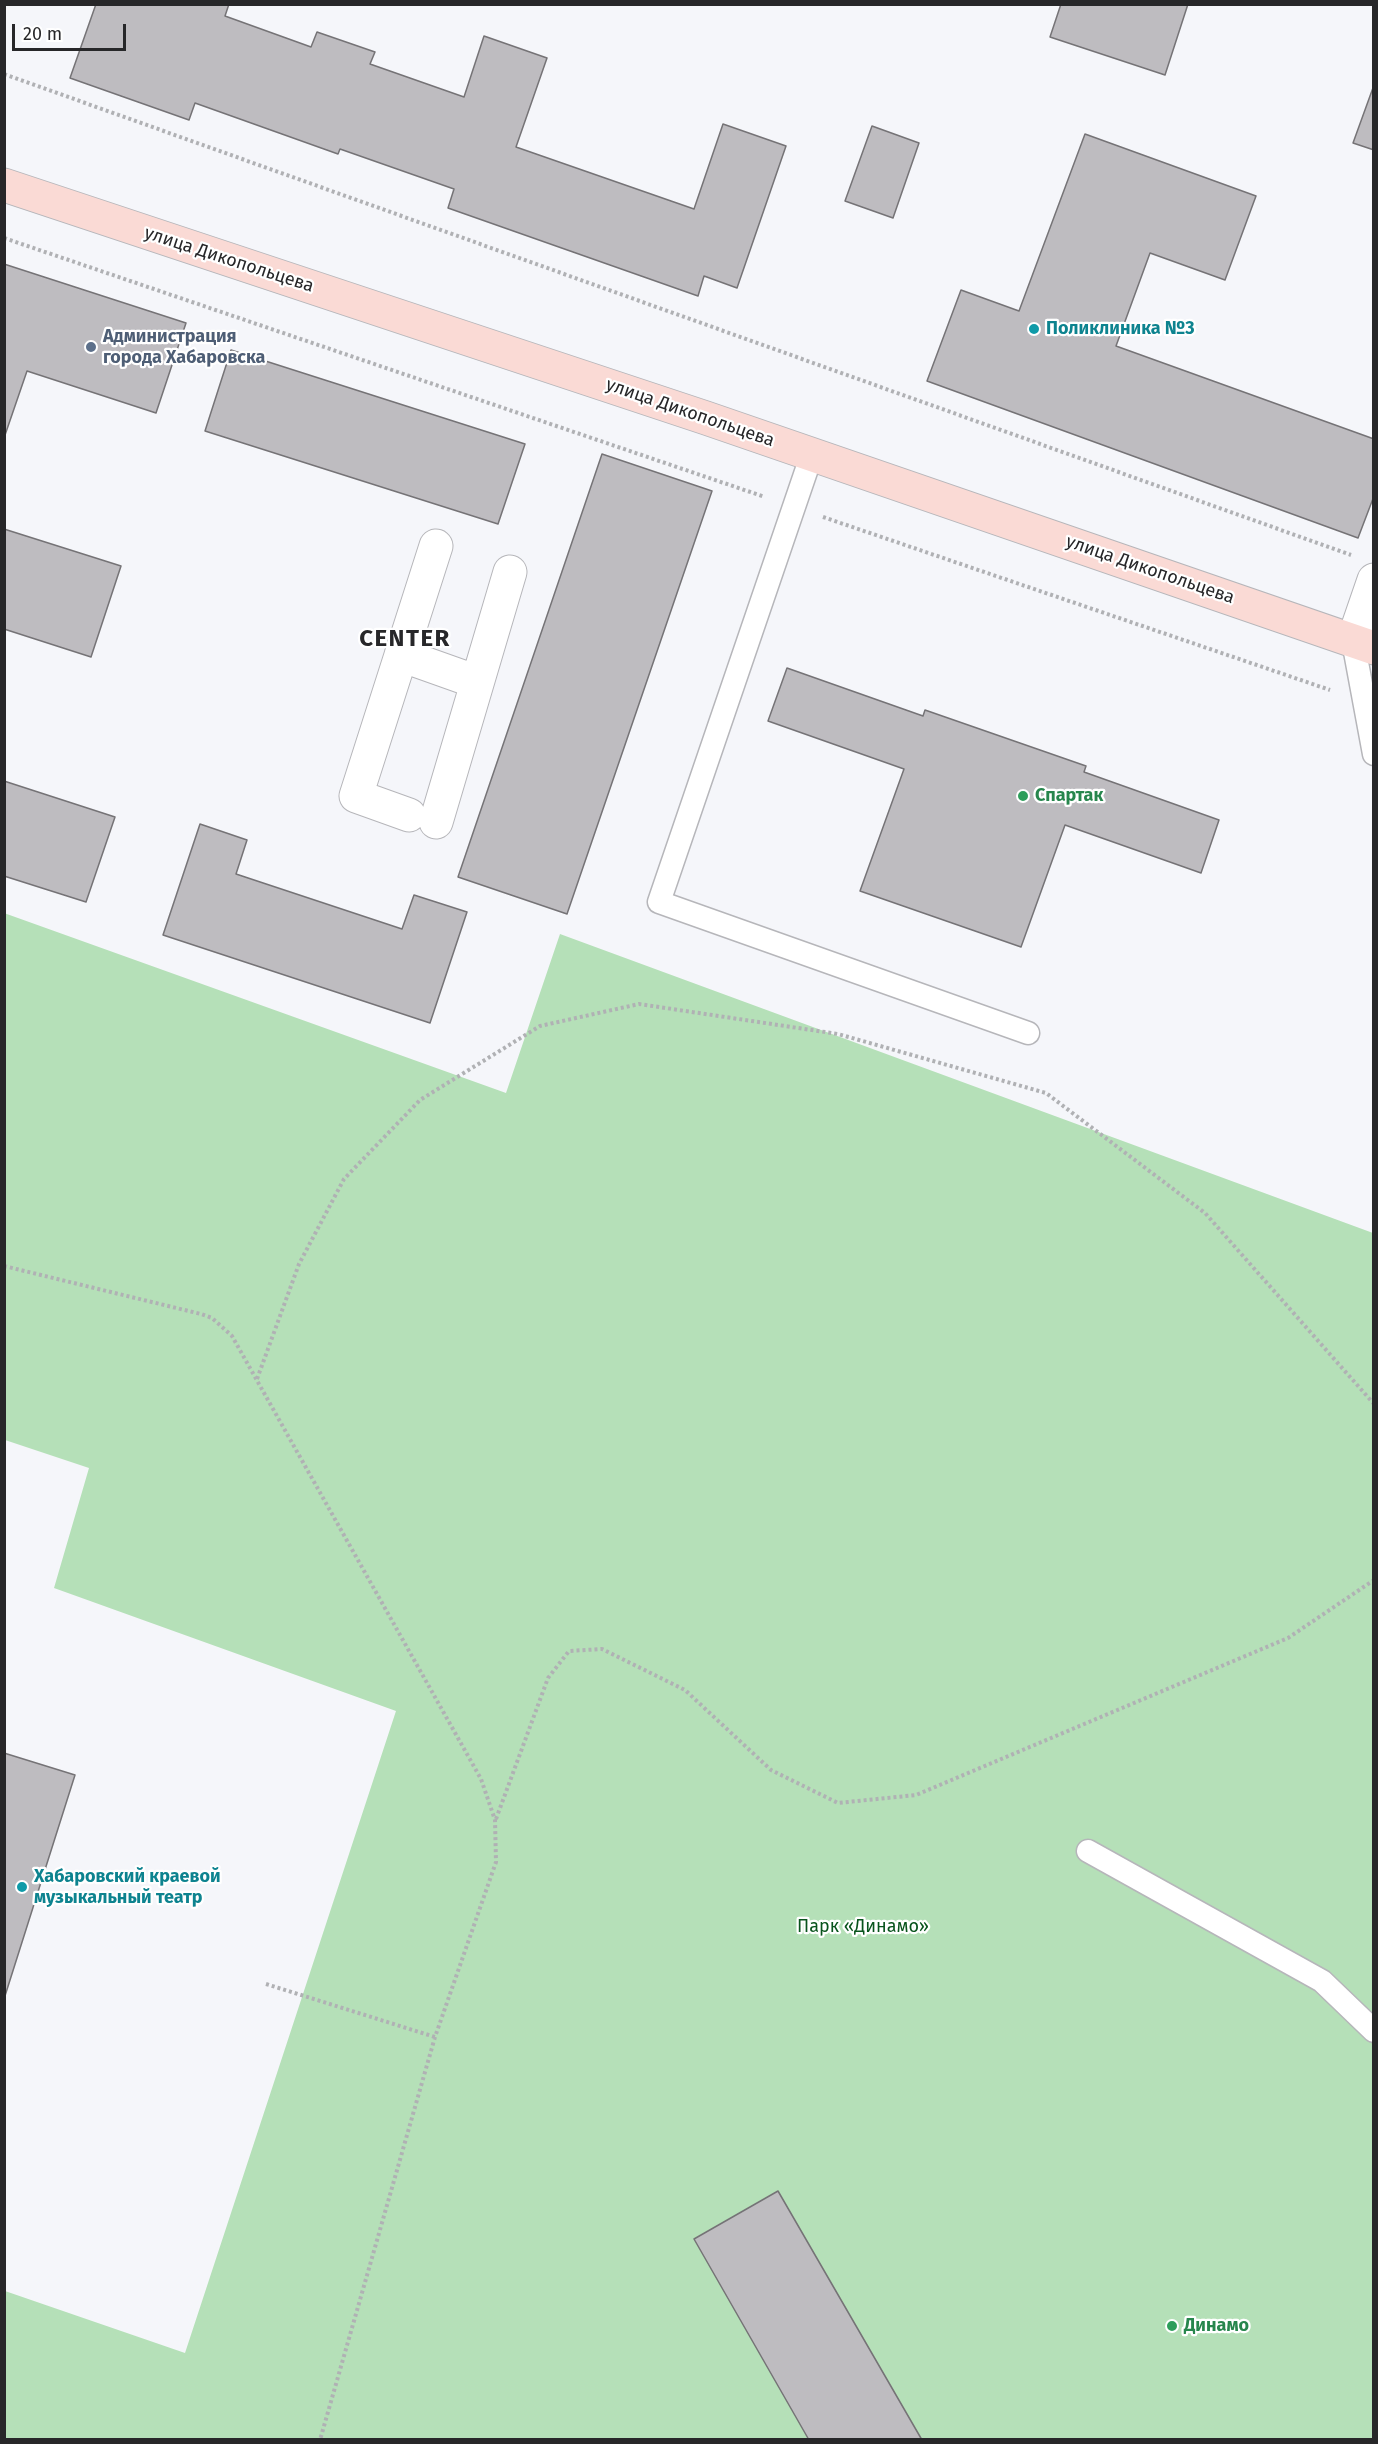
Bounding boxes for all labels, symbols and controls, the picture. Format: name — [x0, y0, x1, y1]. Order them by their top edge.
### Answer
scale bar — [15, 12, 129, 50]
text: 20 m — [23, 23, 62, 45]
street label: улица Дикопольцева — [142, 222, 316, 298]
place label: Поликлиника №3 — [1046, 318, 1195, 340]
marker: Поликлиника №3 — [1027, 322, 1041, 336]
place label: Администрация города Хабаровска — [103, 326, 265, 368]
marker: Администрация города Хабаровска — [84, 340, 98, 354]
street label: улица Дикопольцева — [603, 374, 777, 452]
street label: улица Дикопольцева — [1063, 531, 1237, 609]
district label: CENTER — [359, 625, 451, 653]
place label: Спартак — [1035, 785, 1103, 807]
marker: Спартак — [1016, 789, 1030, 803]
place label: Хабаровский краевой музыкальный театр — [34, 1866, 221, 1908]
marker: Хабаровский краевой музыкальный театр — [15, 1880, 29, 1894]
park label: Парк «Динамо» — [797, 1916, 929, 1938]
place label: Динамо — [1184, 2315, 1249, 2337]
marker: Динамо — [1165, 2319, 1179, 2333]

